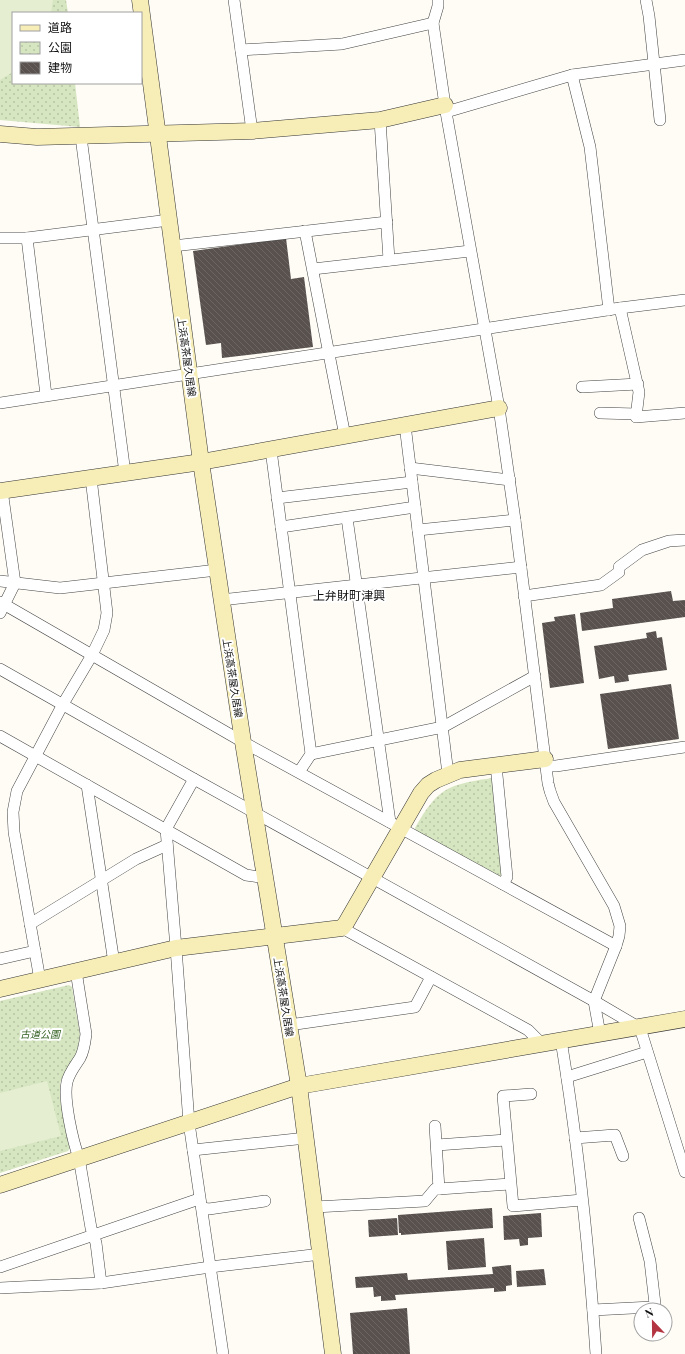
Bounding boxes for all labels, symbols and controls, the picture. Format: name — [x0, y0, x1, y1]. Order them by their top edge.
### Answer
legend — [12, 12, 142, 84]
text: 道路 — [48, 19, 72, 35]
text: 公園 — [48, 39, 72, 55]
text: 建物 — [48, 59, 72, 75]
street label: 上浜高茶屋久居線 — [175, 316, 199, 398]
district label: 上弁財町津興 — [313, 587, 385, 603]
street label: 上浜高茶屋久居線 — [220, 637, 246, 719]
street label: 上浜高茶屋久居線 — [271, 956, 297, 1038]
park label: 古道公園 — [20, 1027, 62, 1041]
north arrow — [633, 1302, 673, 1342]
text: N — [643, 1304, 656, 1321]

